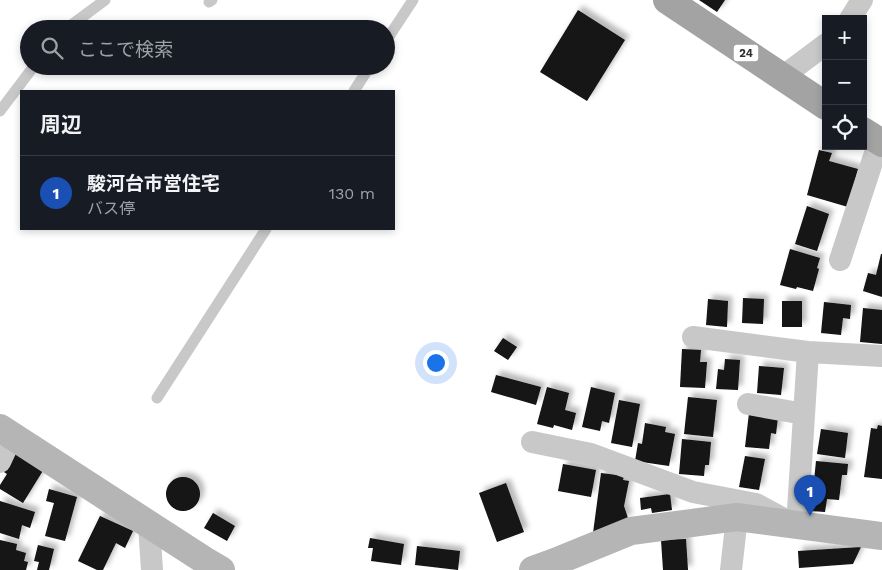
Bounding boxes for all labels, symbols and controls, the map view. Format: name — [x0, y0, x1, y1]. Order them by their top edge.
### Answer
map controls — [822, 15, 867, 150]
button: + — [822, 15, 867, 60]
search box — [20, 20, 395, 75]
icon: search — [38, 34, 66, 62]
text: ここで検索 — [78, 38, 173, 61]
road number: 24 — [734, 44, 758, 62]
button: − — [822, 60, 867, 105]
button: locate — [822, 105, 867, 150]
text: 周辺 — [40, 112, 82, 137]
text: 駿河台市営住宅 — [87, 172, 220, 195]
text: 1 — [53, 184, 59, 203]
text: 130 m — [329, 184, 375, 203]
text: バス停 — [87, 199, 135, 218]
your location — [423, 350, 449, 376]
pin: 1 — [794, 475, 826, 516]

